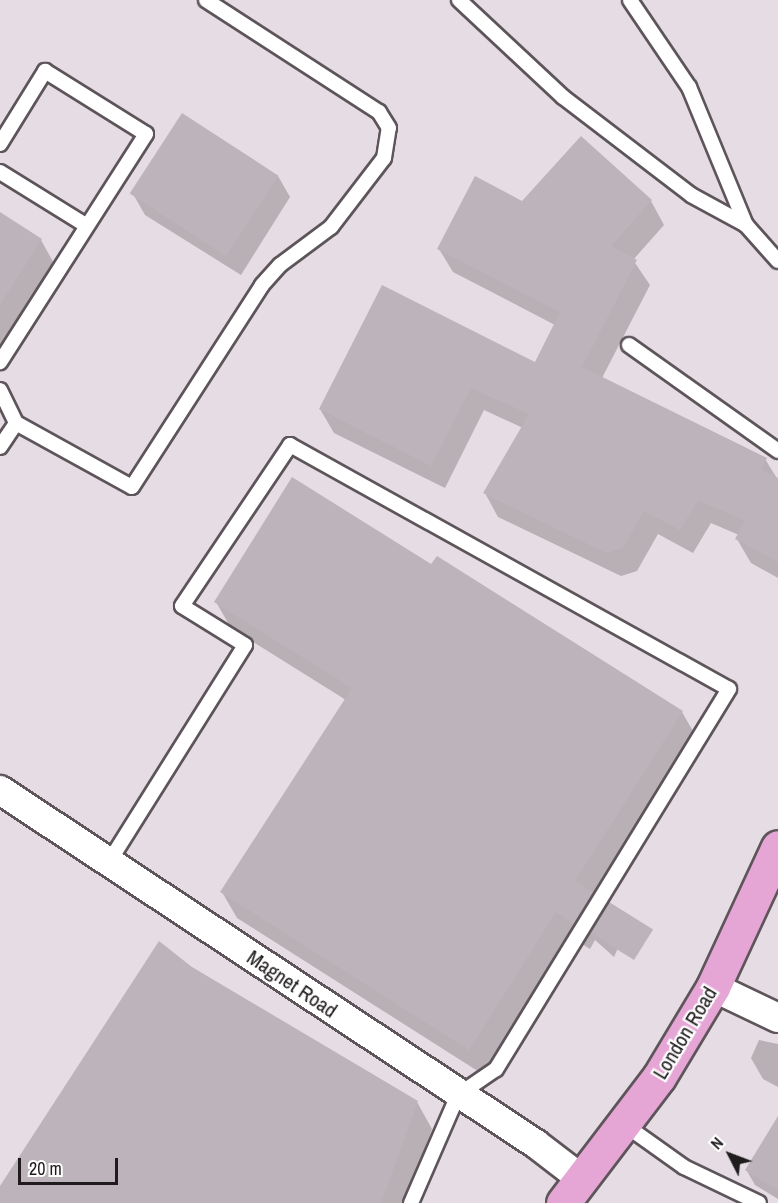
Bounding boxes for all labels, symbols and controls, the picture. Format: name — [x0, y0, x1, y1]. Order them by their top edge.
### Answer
street label: Magnet Road — [242, 945, 342, 1023]
street label: London Road — [648, 982, 722, 1084]
north arrow — [700, 1125, 760, 1185]
text: N — [705, 1132, 728, 1154]
scale bar — [21, 1146, 122, 1184]
text: 20 m — [29, 1156, 62, 1181]

